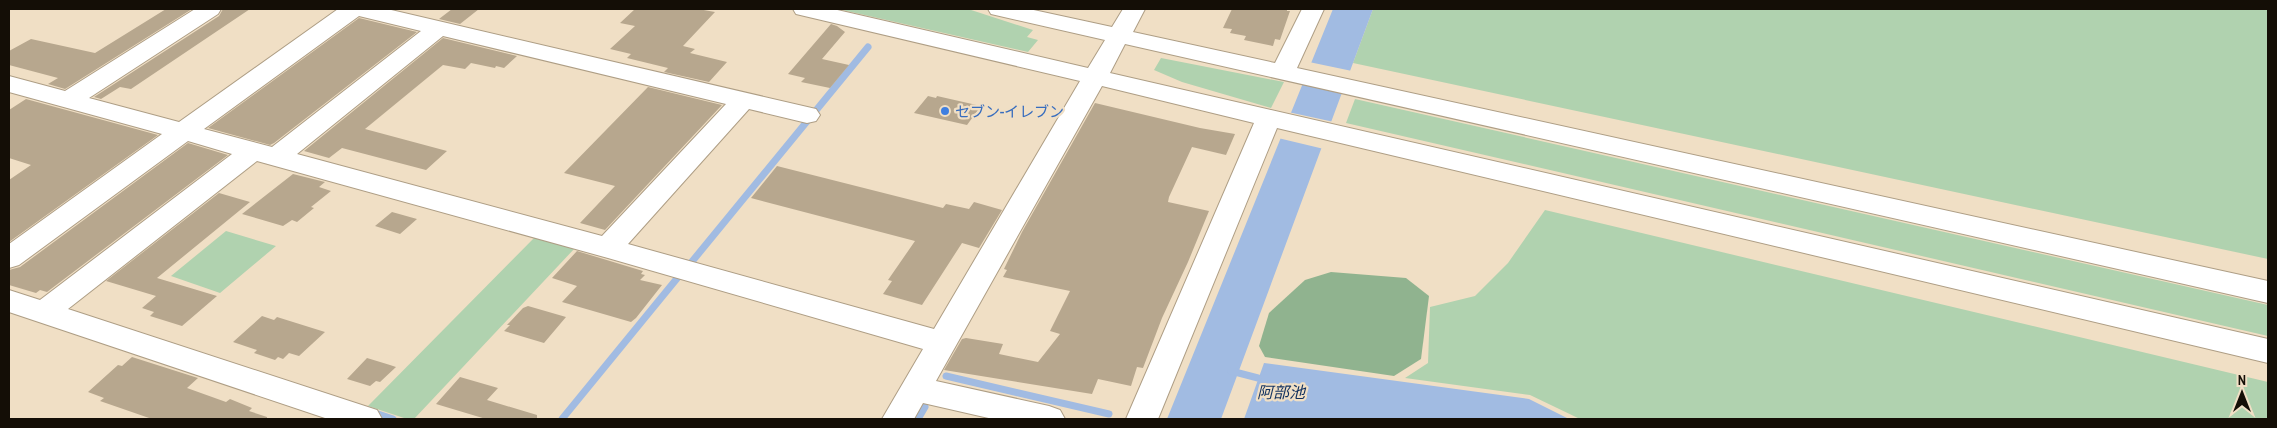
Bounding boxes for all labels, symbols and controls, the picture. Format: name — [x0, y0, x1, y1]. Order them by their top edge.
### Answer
place label: セブン-イレブン — [955, 101, 1064, 122]
marker: セブン-イレブン — [939, 105, 951, 117]
north arrow — [2217, 368, 2267, 418]
text: N — [2238, 371, 2246, 389]
water label: 阿部池 — [1257, 381, 1307, 403]

